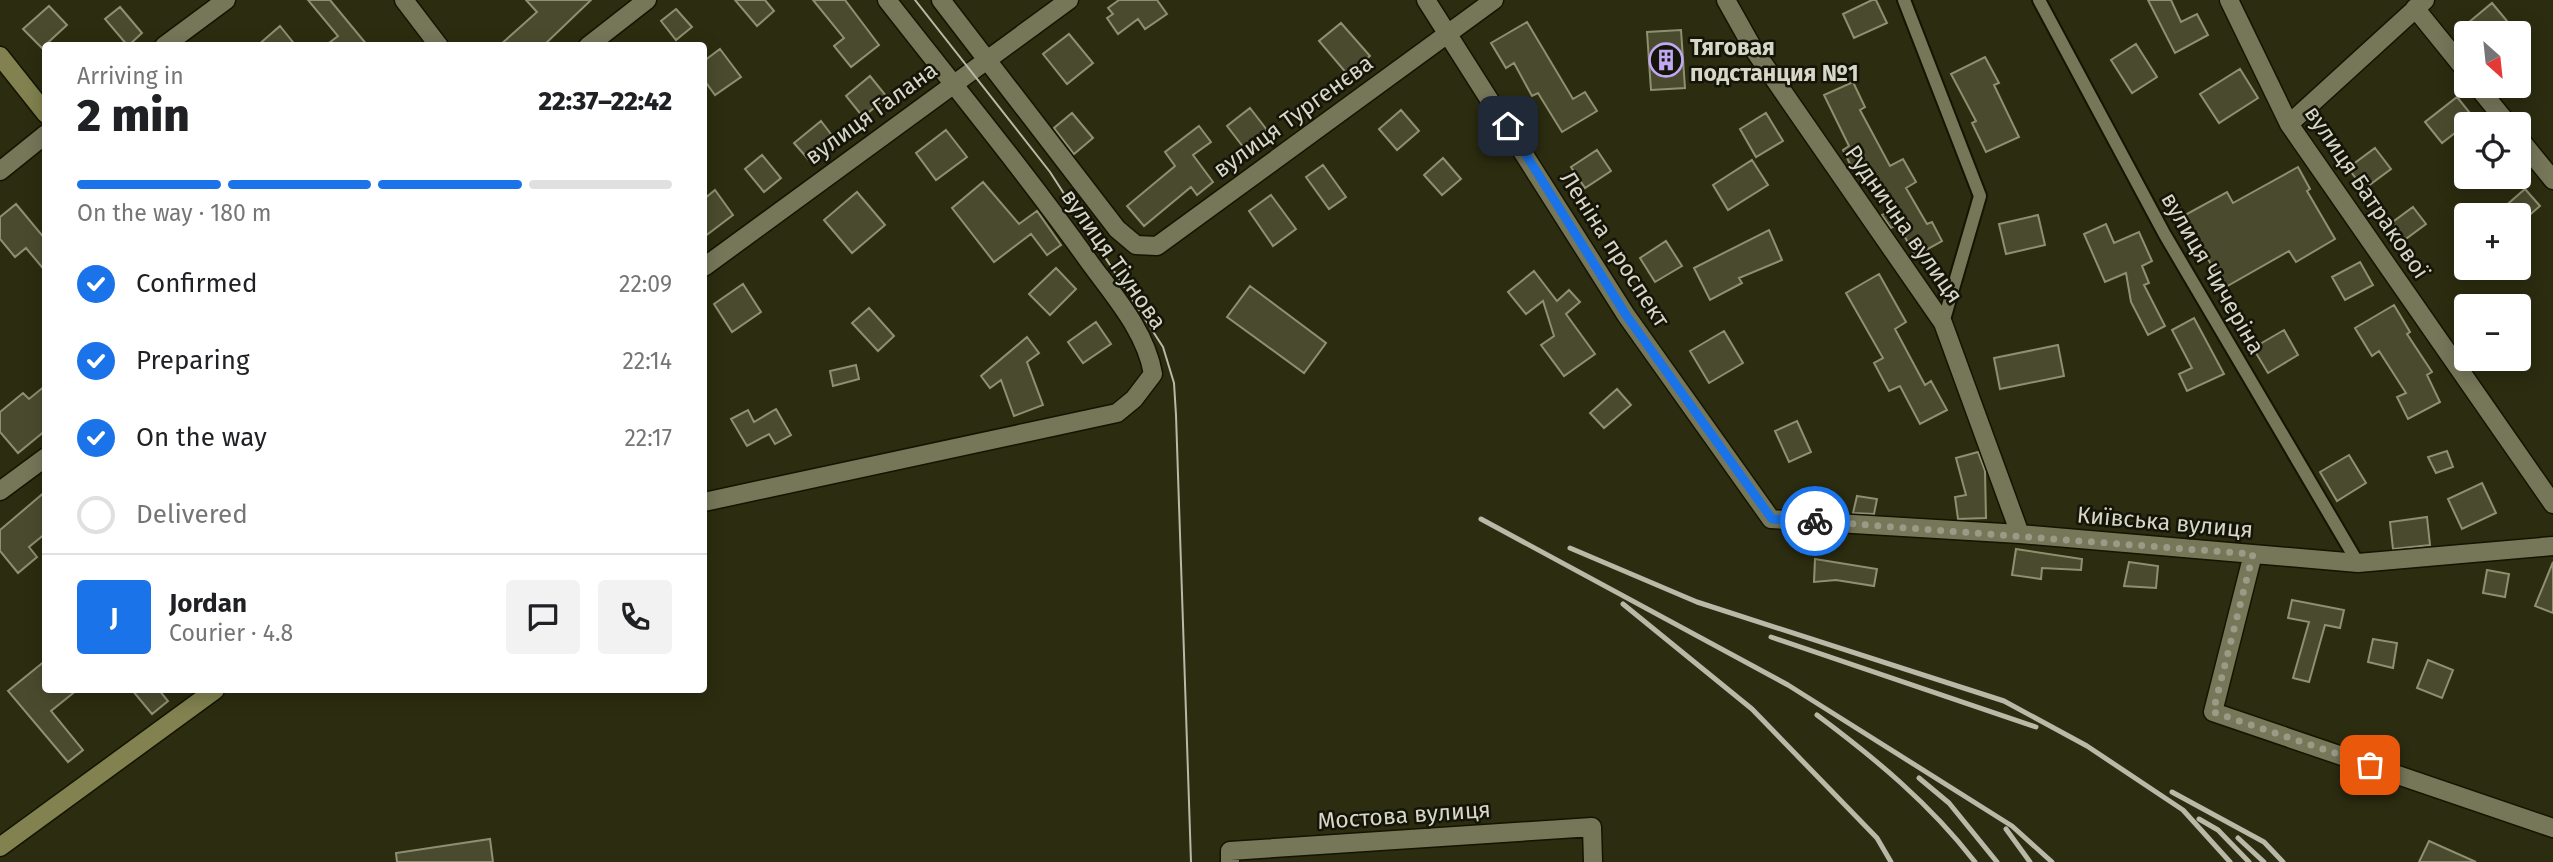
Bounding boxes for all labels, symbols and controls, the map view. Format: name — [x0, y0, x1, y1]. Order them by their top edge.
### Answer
north arrow — [2454, 21, 2530, 98]
map controls — [2454, 21, 2531, 371]
place label: Тяговая подстанция №1 — [1690, 33, 1859, 87]
building icon: Тяговая подстанция №1 — [1647, 41, 1685, 79]
street label: вулиця Тургенєва — [1208, 49, 1378, 183]
street label: вулиця Галана — [799, 56, 943, 170]
text: Arriving in — [77, 62, 184, 90]
text: 22:37–22:42 — [538, 86, 672, 117]
text: 2 min — [77, 88, 190, 143]
pin — [1478, 96, 1538, 156]
street label: вулиця Батракової — [2299, 100, 2436, 284]
icon: home — [1489, 107, 1527, 145]
button: locate — [2454, 112, 2531, 189]
street label: Руднична вулиця — [1839, 140, 1969, 308]
street label: Леніна проспект — [1554, 166, 1676, 333]
street label: вулиця Тіунова — [1055, 183, 1173, 335]
street label: вулиця Чичеріна — [2155, 187, 2271, 359]
text: On the way · 180 m — [77, 199, 272, 227]
button: + — [2454, 203, 2531, 280]
icon: check — [77, 265, 115, 303]
text: Confirmed — [136, 268, 257, 299]
text: 22:09 — [619, 270, 672, 298]
button: − — [2454, 294, 2531, 371]
icon: check — [77, 342, 115, 380]
text: Preparing — [136, 345, 249, 376]
text: 22:14 — [622, 347, 672, 375]
icon: check — [77, 419, 115, 457]
text: On the way — [136, 422, 267, 453]
text: 22:17 — [624, 424, 672, 452]
courier — [1780, 486, 1850, 556]
text: Delivered — [136, 499, 248, 530]
street label: Київська вулиця — [2076, 500, 2254, 544]
icon: bike — [1796, 502, 1834, 540]
button: chat — [506, 580, 580, 654]
button: phone — [598, 580, 672, 654]
text: Jordan — [169, 588, 247, 619]
text: J — [110, 602, 118, 633]
text: Courier · 4.8 — [169, 619, 293, 647]
pin — [2340, 735, 2400, 795]
icon: bag — [2351, 746, 2389, 784]
street label: Мостова вулиця — [1316, 795, 1492, 835]

